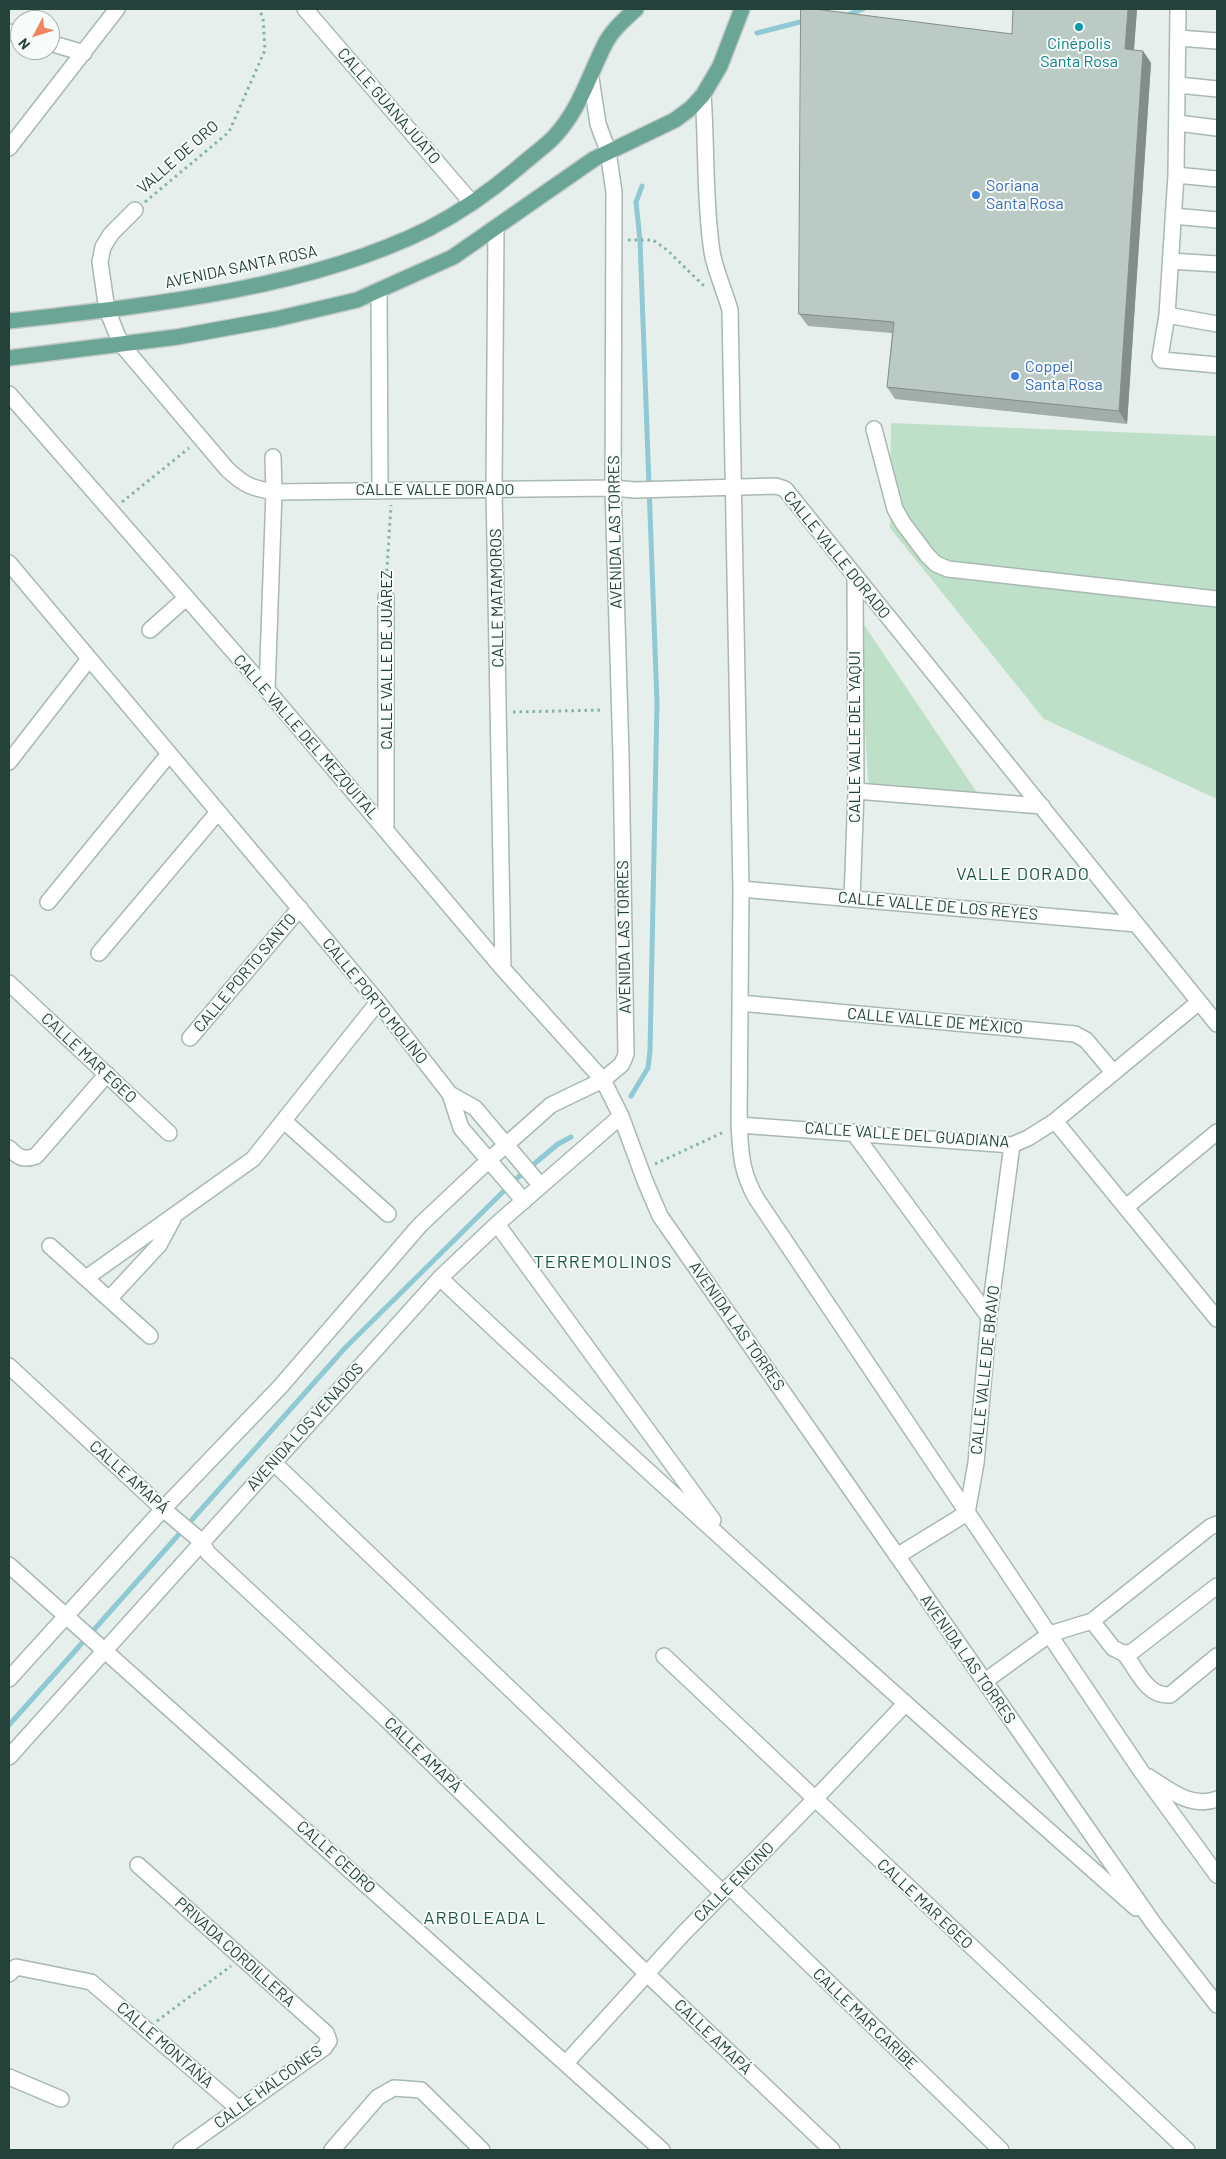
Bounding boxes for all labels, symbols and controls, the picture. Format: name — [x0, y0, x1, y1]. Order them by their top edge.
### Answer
north arrow — [10, 10, 60, 60]
marker: Cinépolis Santa Rosa — [1073, 21, 1085, 33]
place label: Cinépolis Santa Rosa — [1040, 34, 1118, 72]
text: N — [14, 35, 33, 53]
street label: CALLE GUANAJUATO — [333, 44, 445, 168]
street label: VALLE DE ORO — [134, 117, 222, 197]
place label: Soriana Santa Rosa — [986, 176, 1064, 214]
marker: Soriana Santa Rosa — [970, 189, 982, 201]
street label: AVENIDA SANTA ROSA — [163, 241, 319, 293]
place label: Coppel Santa Rosa — [1025, 357, 1103, 395]
marker: Coppel Santa Rosa — [1009, 370, 1021, 382]
street label: AVENIDA LAS TORRES — [604, 455, 626, 609]
street label: CALLE VALLE DORADO — [356, 480, 514, 500]
street label: CALLE VALLE DORADO — [780, 487, 894, 623]
street label: CALLE MATAMOROS — [486, 528, 508, 668]
street label: CALLE VALLE DE JUÁREZ — [377, 570, 397, 750]
street label: CALLE VALLE DEL MEZQUITAL — [229, 651, 383, 823]
street label: CALLE VALLE DEL YAQUI — [845, 651, 865, 823]
street label: AVENIDA LAS TORRES — [613, 860, 635, 1014]
district label: VALLE DORADO — [955, 863, 1091, 885]
street label: CALLE VALLE DE LOS REYES — [837, 888, 1039, 924]
street label: CALLE PORTO SANTO — [190, 910, 300, 1036]
street label: CALLE PORTO MOLINO — [318, 934, 432, 1068]
street label: CALLE VALLE DE MÉXICO — [846, 1004, 1024, 1038]
street label: CALLE MAR EGEO — [37, 1009, 141, 1107]
street label: CALLE VALLE DEL GUADIANA — [804, 1118, 1010, 1152]
district label: TERREMOLINOS — [532, 1251, 674, 1273]
street label: AVENIDA LAS TORRES — [685, 1258, 789, 1394]
street label: CALLE VALLE DE BRAVO — [967, 1284, 1003, 1456]
street label: AVENIDA LOS VENADOS — [243, 1359, 367, 1495]
street label: CALLE AMAPÁ — [85, 1436, 173, 1518]
street label: AVENIDA LAS TORRES — [916, 1591, 1020, 1727]
street label: CALLE AMAPÁ — [380, 1713, 466, 1797]
street label: CALLE CEDRO — [293, 1817, 379, 1897]
street label: CALLE ENCINO — [690, 1838, 778, 1926]
street label: CALLE MAR EGEO — [873, 1855, 977, 1953]
street label: PRIVADA CORDILLERA — [171, 1893, 299, 2011]
district label: ARBOLEADA L — [422, 1907, 548, 1929]
street label: CALLE MAR CARIBE — [809, 1964, 921, 2074]
street label: CALLE AMAPÁ — [670, 1995, 756, 2079]
street label: CALLE MONTAÑA — [113, 1998, 217, 2092]
street label: CALLE HALCONES — [210, 2041, 326, 2133]

